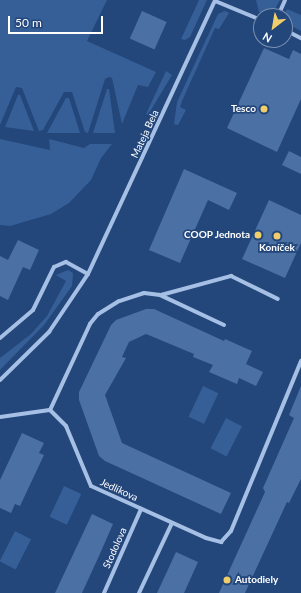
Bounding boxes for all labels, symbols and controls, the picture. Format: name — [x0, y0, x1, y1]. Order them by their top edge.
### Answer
scale bar — [10, 8, 105, 34]
north arrow — [253, 8, 293, 48]
text: 50 m — [15, 15, 42, 30]
text: N — [260, 30, 274, 46]
place label: Tesco — [231, 103, 256, 115]
marker: Tesco — [259, 104, 269, 114]
street label: Mateja Bela — [129, 108, 161, 160]
place label: COOP Jednota — [184, 229, 250, 241]
marker: COOP Jednota — [253, 230, 263, 240]
marker: Koníček — [272, 231, 282, 241]
place label: Koníček — [259, 242, 295, 254]
street label: Jedlíkova — [98, 476, 140, 504]
street label: Stodolova — [101, 526, 129, 570]
place label: Autodiely — [235, 574, 278, 586]
marker: Autodiely — [222, 575, 232, 585]

